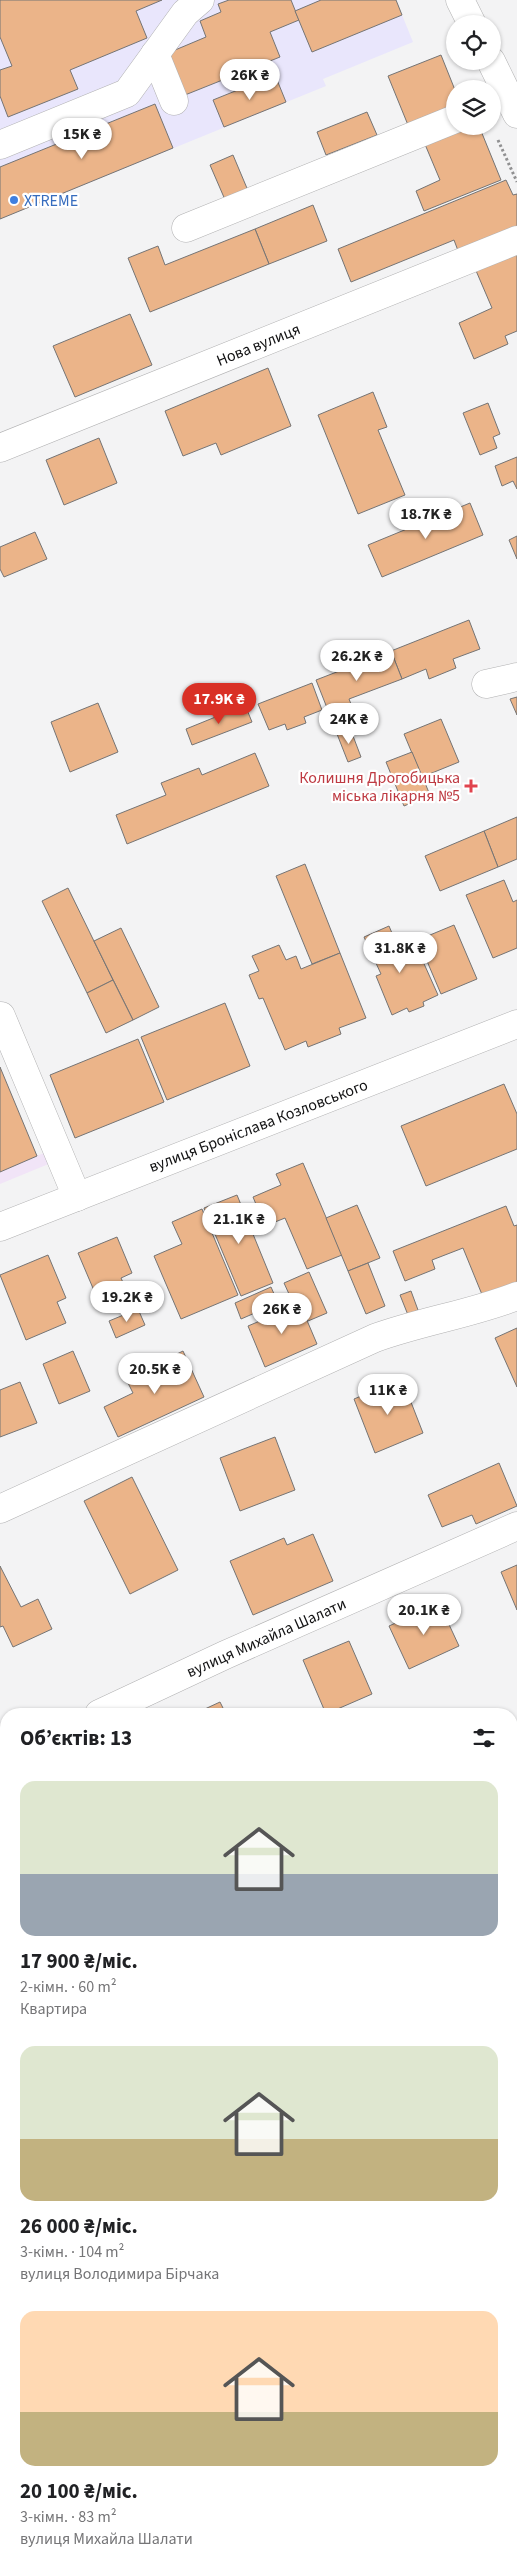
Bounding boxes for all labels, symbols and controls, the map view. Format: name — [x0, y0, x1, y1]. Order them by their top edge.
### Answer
map controls — [446, 15, 501, 135]
button: locate — [446, 15, 501, 70]
pin: 26K ₴ — [215, 58, 285, 101]
text: 26K ₴ — [231, 64, 269, 86]
button: layers — [446, 80, 501, 135]
pin: 15K ₴ — [47, 118, 117, 160]
text: 15K ₴ — [63, 123, 101, 145]
place label: XTREME — [24, 190, 78, 212]
marker: XTREME — [8, 194, 20, 206]
street label: Нова вулиця — [213, 318, 304, 372]
pin: 18.7K ₴ — [380, 498, 472, 540]
text: 18.7K ₴ — [400, 503, 452, 525]
pin: 26.2K ₴ — [311, 640, 403, 682]
text: 26.2K ₴ — [331, 645, 383, 667]
pin: 17.9K ₴ — [173, 682, 265, 725]
text: 17.9K ₴ — [193, 688, 245, 710]
pin: 24K ₴ — [314, 702, 384, 745]
text: 24K ₴ — [330, 708, 368, 730]
place label: Колишня Дрогобицька міська лікарня №5 — [299, 767, 460, 807]
marker: Колишня Дрогобицька міська лікарня №5 — [464, 779, 478, 793]
pin: 31.8K ₴ — [354, 932, 446, 974]
text: 31.8K ₴ — [374, 937, 426, 959]
street label: вулиця Броніслава Козловського — [146, 1074, 371, 1178]
pin: 21.1K ₴ — [193, 1202, 285, 1245]
text: 21.1K ₴ — [213, 1208, 265, 1230]
pin: 19.2K ₴ — [81, 1280, 173, 1323]
text: 19.2K ₴ — [101, 1286, 153, 1308]
pin: 26K ₴ — [247, 1292, 317, 1335]
text: 26K ₴ — [263, 1298, 301, 1320]
pin: 20.5K ₴ — [109, 1352, 201, 1395]
text: 20.5K ₴ — [129, 1358, 181, 1380]
pin: 11K ₴ — [353, 1374, 423, 1416]
text: 11K ₴ — [369, 1379, 407, 1401]
street label: вулиця Михайла Шалати — [183, 1593, 350, 1683]
pin: 20.1K ₴ — [378, 1594, 470, 1636]
text: 20.1K ₴ — [398, 1599, 450, 1621]
text: Об’єктів: 13 — [20, 1723, 132, 1753]
icon: filters — [470, 1724, 498, 1752]
icon: home — [214, 1814, 304, 1904]
text: 17 900 ₴/міс. — [20, 1946, 138, 1976]
text: 2-кімн. · 60 m² — [20, 1976, 117, 1998]
text: Квартира — [20, 1998, 87, 2020]
icon: home — [214, 2079, 304, 2169]
text: 26 000 ₴/міс. — [20, 2211, 138, 2241]
text: 3-кімн. · 104 m² — [20, 2241, 124, 2263]
text: вулиця Володимира Бірчака — [20, 2263, 219, 2285]
icon: home — [214, 2344, 304, 2434]
text: 20 100 ₴/міс. — [20, 2476, 138, 2506]
text: 3-кімн. · 83 m² — [20, 2506, 117, 2528]
text: вулиця Михайла Шалати — [20, 2528, 193, 2550]

